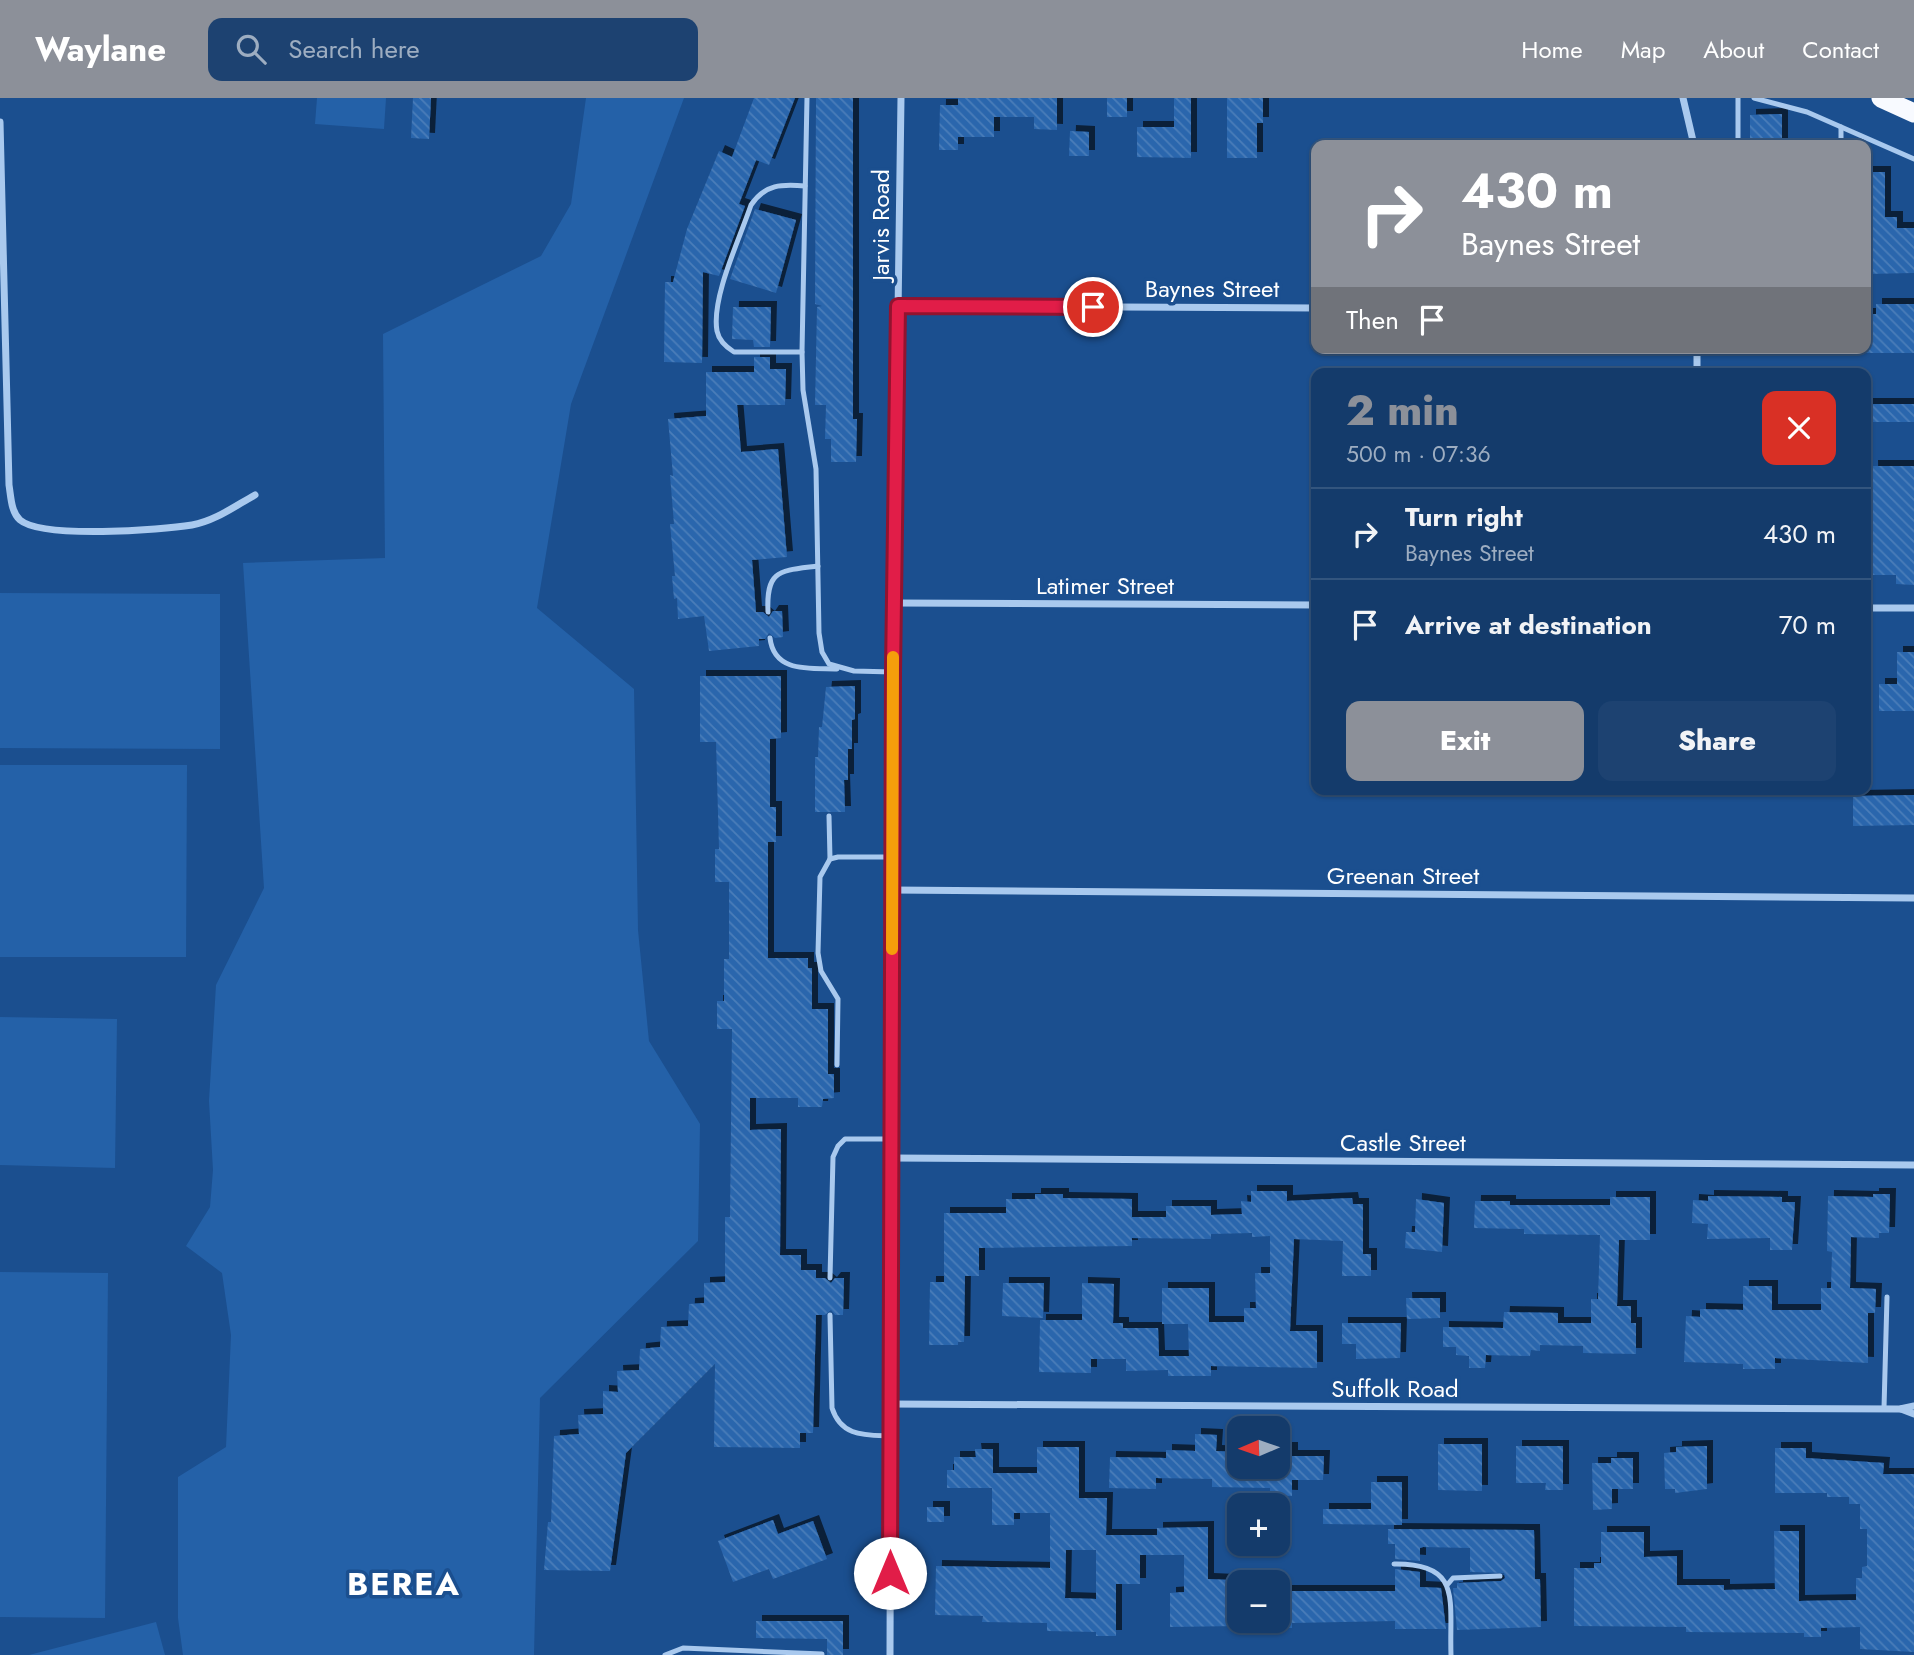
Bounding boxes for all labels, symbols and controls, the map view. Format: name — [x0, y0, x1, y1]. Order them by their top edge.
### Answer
search box — [208, 18, 698, 81]
text: Waylane — [35, 26, 166, 73]
icon: search — [232, 30, 270, 68]
text: Search here — [288, 30, 420, 68]
text: Home — [1521, 32, 1583, 67]
text: Map — [1621, 32, 1665, 67]
text: About — [1703, 32, 1764, 67]
text: Contact — [1802, 32, 1879, 67]
text: 430 m — [1461, 156, 1613, 226]
icon: right — [1346, 168, 1437, 259]
street label: Jarvis Road — [863, 169, 898, 284]
text: Baynes Street — [1461, 221, 1640, 267]
street label: Baynes Street — [1145, 271, 1279, 306]
pin — [1063, 277, 1123, 337]
icon: arrive — [1074, 288, 1112, 326]
text: Then — [1346, 301, 1399, 339]
icon: arrive — [1413, 301, 1451, 339]
text: 2 min — [1346, 380, 1459, 441]
button: close — [1762, 391, 1836, 465]
text: 500 m · 07:36 — [1346, 437, 1491, 471]
text: Turn right — [1405, 498, 1523, 536]
icon: right — [1346, 515, 1384, 553]
text: 430 m — [1763, 515, 1836, 553]
text: Baynes Street — [1405, 536, 1534, 570]
street label: Latimer Street — [1036, 568, 1174, 603]
icon: arrive — [1346, 606, 1384, 644]
text: Arrive at destination — [1405, 606, 1652, 644]
text: 70 m — [1779, 606, 1836, 644]
button: Exit — [1346, 701, 1584, 781]
button: Share — [1598, 701, 1836, 781]
street label: Greenan Street — [1327, 858, 1479, 893]
street label: Castle Street — [1340, 1125, 1466, 1160]
street label: Suffolk Road — [1331, 1371, 1459, 1406]
north arrow — [1227, 1416, 1290, 1479]
map controls — [1227, 1416, 1290, 1633]
button: + — [1227, 1493, 1290, 1556]
position arrow — [853, 1536, 927, 1610]
district label: BEREA — [347, 1561, 461, 1607]
button: − — [1227, 1570, 1290, 1633]

